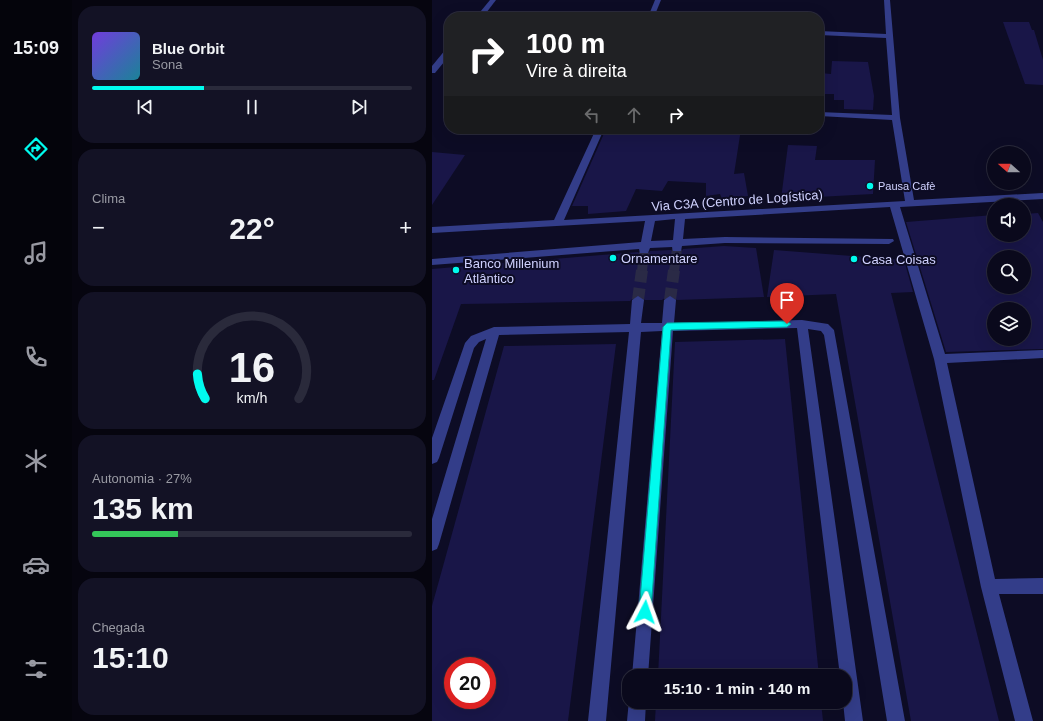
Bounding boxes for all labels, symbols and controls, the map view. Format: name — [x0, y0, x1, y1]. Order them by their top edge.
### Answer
icon: right — [460, 28, 512, 80]
text: 100 m — [526, 28, 605, 59]
text: 15:09 — [13, 38, 59, 58]
text: Blue Orbit — [152, 40, 225, 57]
text: Sona — [152, 57, 182, 72]
text: Vire à direita — [526, 61, 627, 81]
icon: previous — [134, 96, 156, 118]
icon: pause — [241, 96, 263, 118]
icon: next — [348, 96, 370, 118]
icon: left — [581, 104, 603, 126]
icon: ahead — [623, 104, 645, 126]
icon: right — [665, 104, 687, 126]
icon: directions — [22, 135, 50, 163]
north arrow — [987, 146, 1031, 190]
map controls — [987, 146, 1031, 346]
place label: Pausa Cafè — [878, 180, 935, 192]
marker: Pausa Cafè — [865, 181, 875, 191]
street label: Via C3A (Centro de Logística) — [651, 187, 823, 214]
text: Clima — [92, 191, 125, 206]
button: sound — [987, 198, 1031, 242]
text: 22° — [229, 212, 275, 245]
text: − — [92, 215, 105, 240]
text: + — [399, 215, 412, 240]
icon: music — [22, 239, 50, 267]
button: search — [987, 250, 1031, 294]
place label: Ornamentare — [621, 251, 698, 266]
place label: Casa Coisas — [862, 252, 936, 267]
marker: Ornamentare — [608, 253, 618, 263]
marker: Casa Coisas — [849, 254, 859, 264]
place label: Banco Millenium Atlântico — [464, 256, 559, 286]
marker: Banco Millenium Atlântico — [451, 265, 461, 275]
pin — [770, 283, 804, 324]
icon: arrive — [776, 289, 798, 311]
button: layers — [987, 302, 1031, 346]
icon: phone — [22, 343, 50, 371]
text: 16 — [229, 343, 275, 390]
text: km/h — [237, 389, 268, 405]
icon: climate — [22, 447, 50, 475]
text: Autonomia · 27% — [92, 471, 192, 486]
text: 135 km — [92, 492, 194, 525]
icon: car — [22, 551, 50, 579]
position arrow — [624, 591, 666, 633]
text: Chegada — [92, 620, 145, 635]
text: 15:10 — [92, 641, 169, 674]
icon: filters — [22, 655, 50, 683]
speed limit sign: 20 — [444, 657, 496, 709]
text: 15:10 · 1 min · 140 m — [664, 680, 810, 697]

